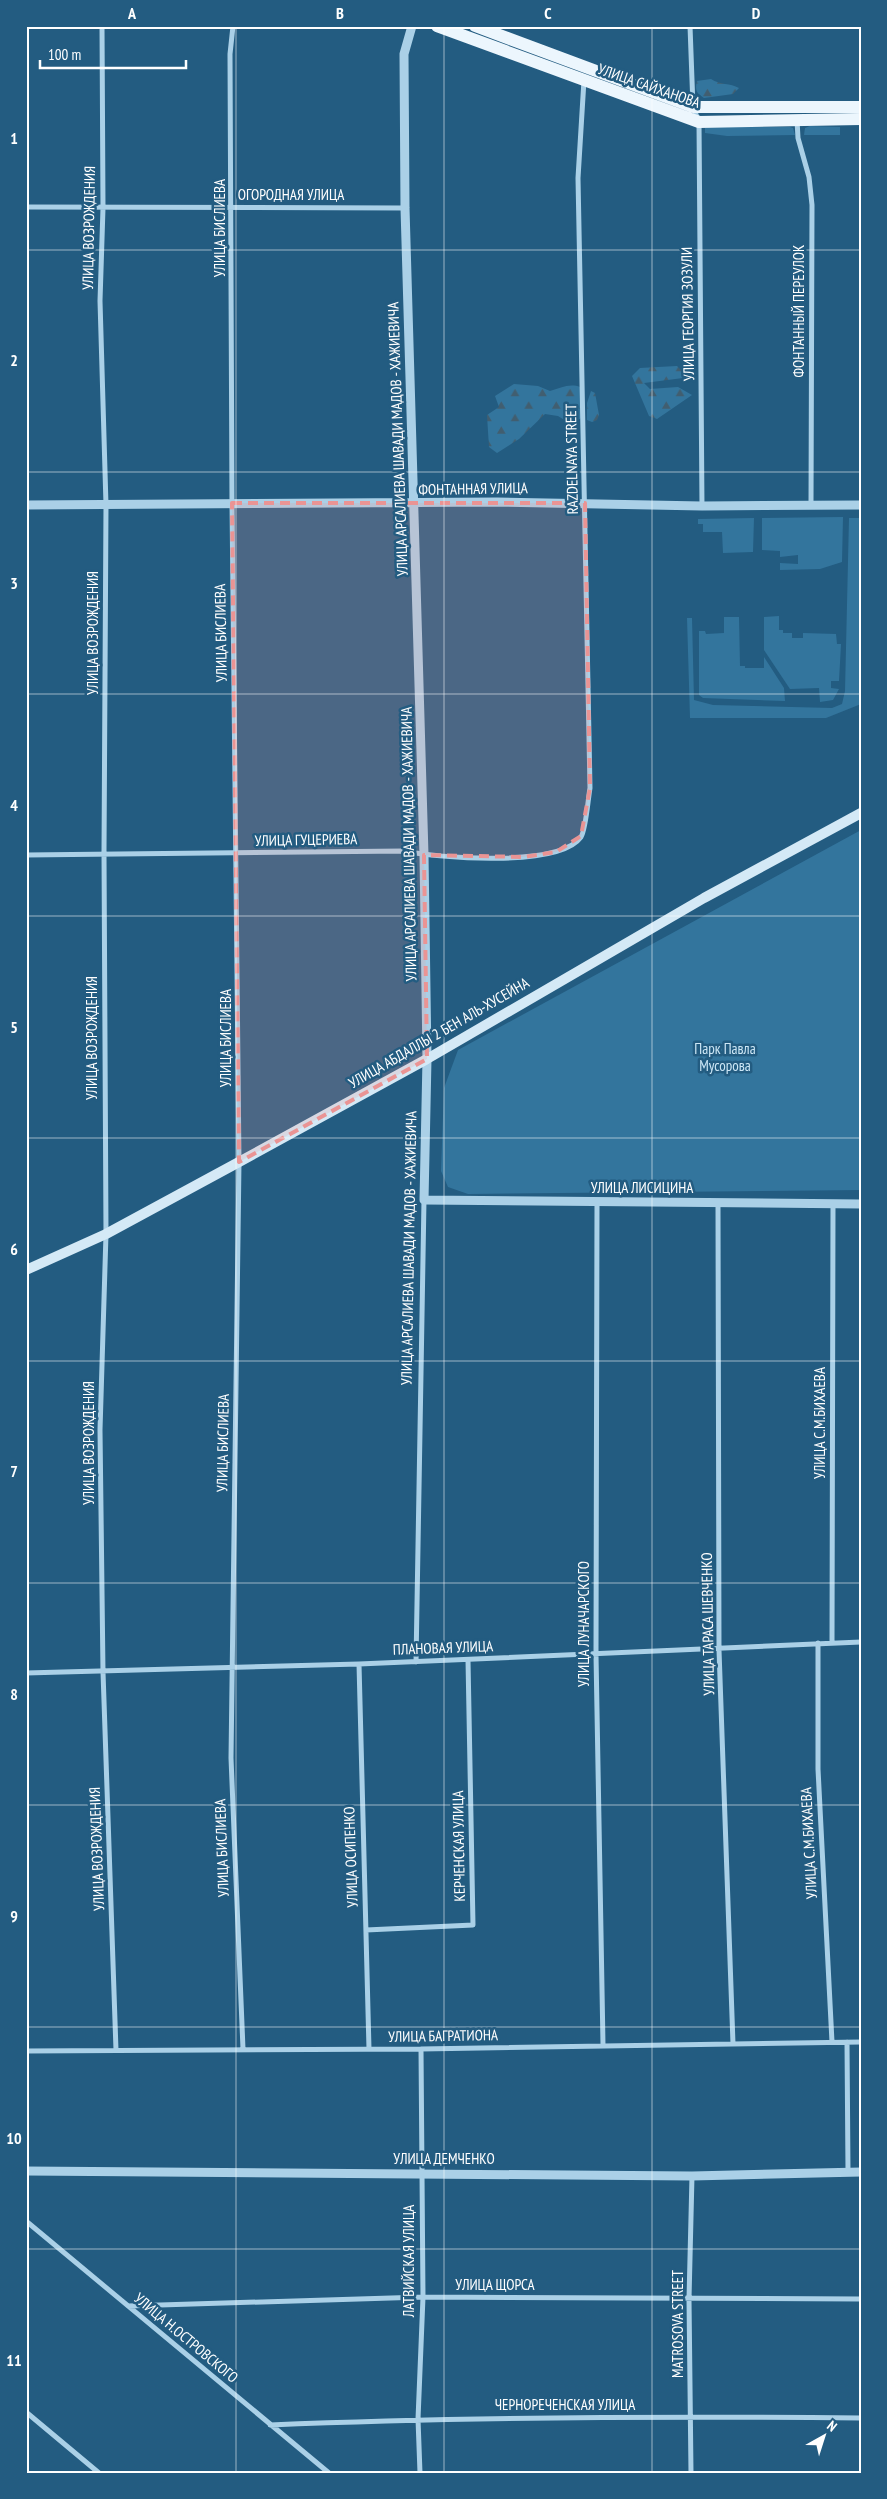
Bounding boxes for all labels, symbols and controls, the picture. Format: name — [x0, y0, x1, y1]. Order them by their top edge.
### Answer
text: A — [127, 3, 137, 23]
text: B — [336, 3, 344, 23]
text: C — [544, 3, 552, 23]
text: D — [752, 3, 761, 23]
scale bar — [40, 38, 186, 70]
text: 100 m — [48, 45, 81, 64]
street label: УЛИЦА САЙХАНОВА — [596, 59, 704, 112]
text: 1 — [10, 128, 18, 148]
street label: УЛИЦА ВОЗРОЖДЕНИЯ — [78, 166, 99, 290]
street label: УЛИЦА БИСЛИЕВА — [210, 178, 229, 277]
street label: ОГОРОДНАЯ УЛИЦА — [238, 185, 345, 204]
street label: ФОНТАННЫЙ ПЕРЕУЛОК — [789, 244, 808, 377]
street label: УЛИЦА ГЕОРГИЯ ЗОЗУЛИ — [677, 247, 698, 381]
street label: УЛИЦА АРСАЛИЕВА ШАВАДИ МАДОВ - ХАЖИЕВИЧА — [383, 301, 412, 577]
text: 2 — [10, 350, 18, 370]
street label: RAZDELNAYA STREET — [561, 403, 582, 515]
street label: ФОНТАННАЯ УЛИЦА — [418, 478, 529, 499]
street label: УЛИЦА ВОЗРОЖДЕНИЯ — [83, 571, 102, 695]
text: 3 — [10, 573, 18, 593]
street label: УЛИЦА БИСЛИЕВА — [210, 583, 231, 682]
street label: УЛИЦА АРСАЛИЕВА ШАВАДИ МАДОВ - ХАЖИЕВИЧА — [397, 706, 420, 981]
text: 4 — [10, 795, 18, 815]
street label: УЛИЦА ГУЦЕРИЕВА — [254, 829, 358, 850]
street label: УЛИЦА АБДАЛЛЫ 2 БЕН АЛЬ-ХУСЕЙНА — [345, 973, 533, 1092]
street label: УЛИЦА ВОЗРОЖДЕНИЯ — [82, 976, 101, 1100]
street label: УЛИЦА БИСЛИЕВА — [216, 988, 235, 1087]
text: 5 — [10, 1017, 18, 1037]
park label: Парк Павла Мусорова — [694, 1039, 756, 1075]
street label: УЛИЦА АРСАЛИЕВА ШАВАДИ МАДОВ - ХАЖИЕВИЧА — [397, 1110, 420, 1385]
street label: УЛИЦА ЛИСИЦИНА — [591, 1178, 694, 1197]
text: 6 — [10, 1239, 18, 1259]
street label: УЛИЦА С.М.БИХАЕВА — [810, 1366, 829, 1479]
street label: УЛИЦА ВОЗРОЖДЕНИЯ — [79, 1381, 98, 1505]
street label: УЛИЦА БИСЛИЕВА — [212, 1393, 233, 1492]
text: 7 — [10, 1461, 18, 1481]
street label: УЛИЦА ТАРАСА ШЕВЧЕНКО — [697, 1552, 718, 1696]
street label: УЛИЦА ЛУНАЧАРСКОГО — [574, 1561, 593, 1687]
street label: ПЛАНОВАЯ УЛИЦА — [393, 1636, 494, 1659]
text: 8 — [10, 1684, 18, 1704]
street label: УЛИЦА С.М.БИХАЕВА — [796, 1786, 821, 1899]
street label: УЛИЦА ВОЗРОЖДЕНИЯ — [85, 1787, 108, 1911]
street label: КЕРЧЕНСКАЯ УЛИЦА — [448, 1789, 469, 1902]
street label: УЛИЦА БИСЛИЕВА — [210, 1798, 233, 1897]
street label: УЛИЦА ОСИПЕНКО — [339, 1806, 362, 1908]
text: 9 — [10, 1906, 18, 1926]
street label: УЛИЦА БАГРАТИОНА — [388, 2025, 499, 2046]
text: 10 — [6, 2128, 22, 2148]
street label: УЛИЦА ДЕМЧЕНКО — [393, 2149, 495, 2168]
street label: ЛАТВИЙСКАЯ УЛИЦА — [399, 2204, 418, 2318]
street label: MATROSOVA STREET — [668, 2270, 687, 2378]
street label: УЛИЦА ЩОРСА — [455, 2275, 536, 2294]
street label: УЛИЦА Н.ОСТРОВСКОГО — [130, 2289, 242, 2387]
text: 11 — [6, 2350, 22, 2370]
street label: ЧЕРНОРЕЧЕНСКАЯ УЛИЦА — [495, 2395, 636, 2414]
north arrow — [800, 2412, 850, 2462]
text: N — [824, 2417, 841, 2435]

